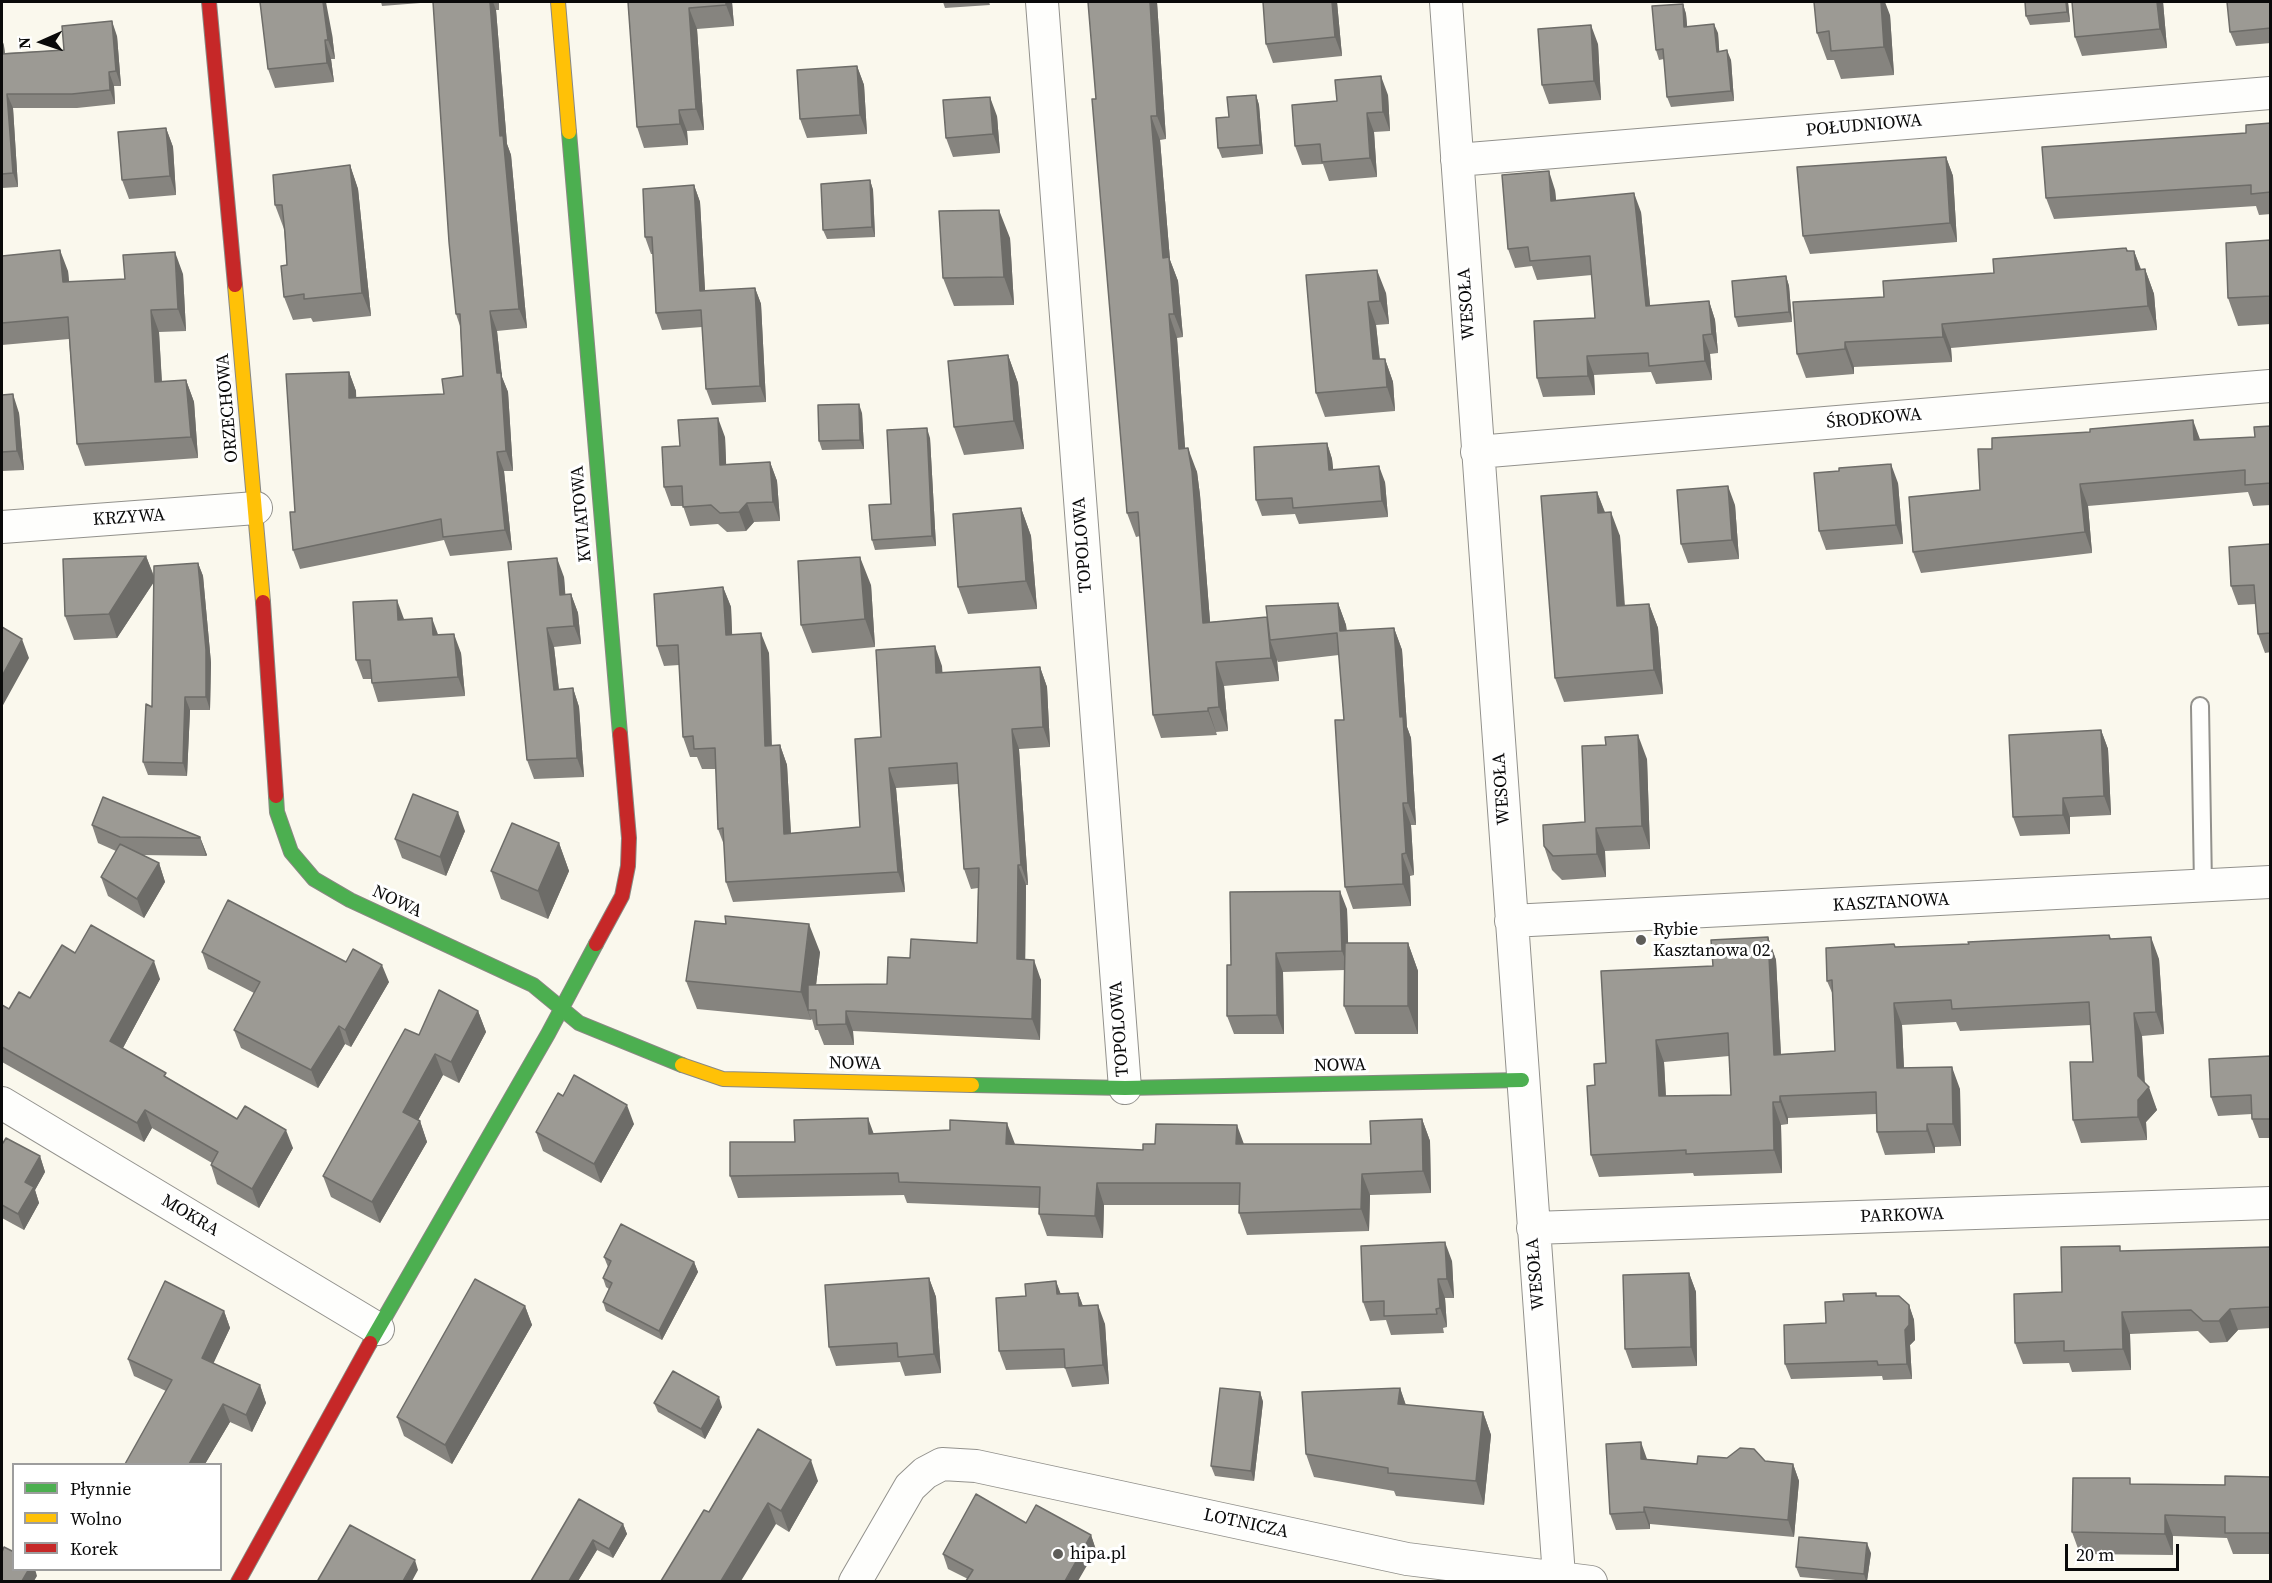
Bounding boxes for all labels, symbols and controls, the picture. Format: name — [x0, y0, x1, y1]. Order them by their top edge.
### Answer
north arrow — [12, 12, 72, 72]
text: N — [13, 37, 35, 49]
street label: POŁUDNIOWA — [1805, 110, 1923, 142]
street label: WESOŁA — [1454, 267, 1480, 341]
street label: ORZECHOWA — [212, 352, 244, 464]
street label: ŚRODKOWA — [1825, 404, 1923, 434]
street label: KWIATOWA — [567, 465, 597, 563]
street label: TOPOLOWA — [1069, 497, 1097, 593]
street label: KRZYWA — [92, 505, 166, 531]
street label: WESOŁA — [1489, 752, 1515, 826]
street label: NOWA — [369, 881, 425, 923]
street label: KASZTANOWA — [1832, 889, 1950, 917]
place label: Rybie Kasztanowa 02 — [1653, 919, 1771, 962]
marker: Rybie Kasztanowa 02 — [1634, 933, 1648, 947]
street label: TOPOLOWA — [1106, 981, 1134, 1077]
street label: NOWA — [829, 1053, 881, 1075]
street label: NOWA — [1314, 1055, 1366, 1077]
street label: MOKRA — [157, 1190, 223, 1242]
street label: PARKOWA — [1860, 1204, 1944, 1228]
street label: WESOŁA — [1522, 1237, 1550, 1311]
legend — [12, 1463, 222, 1571]
text: Płynnie — [70, 1476, 131, 1501]
street label: LOTNICZA — [1202, 1504, 1290, 1544]
text: Wolno — [70, 1506, 122, 1531]
scale bar — [2068, 1532, 2182, 1570]
text: Korek — [70, 1536, 118, 1561]
text: 20 m — [2076, 1542, 2114, 1567]
place label: hipa.pl — [1070, 1543, 1126, 1565]
marker: hipa.pl — [1051, 1547, 1065, 1561]

